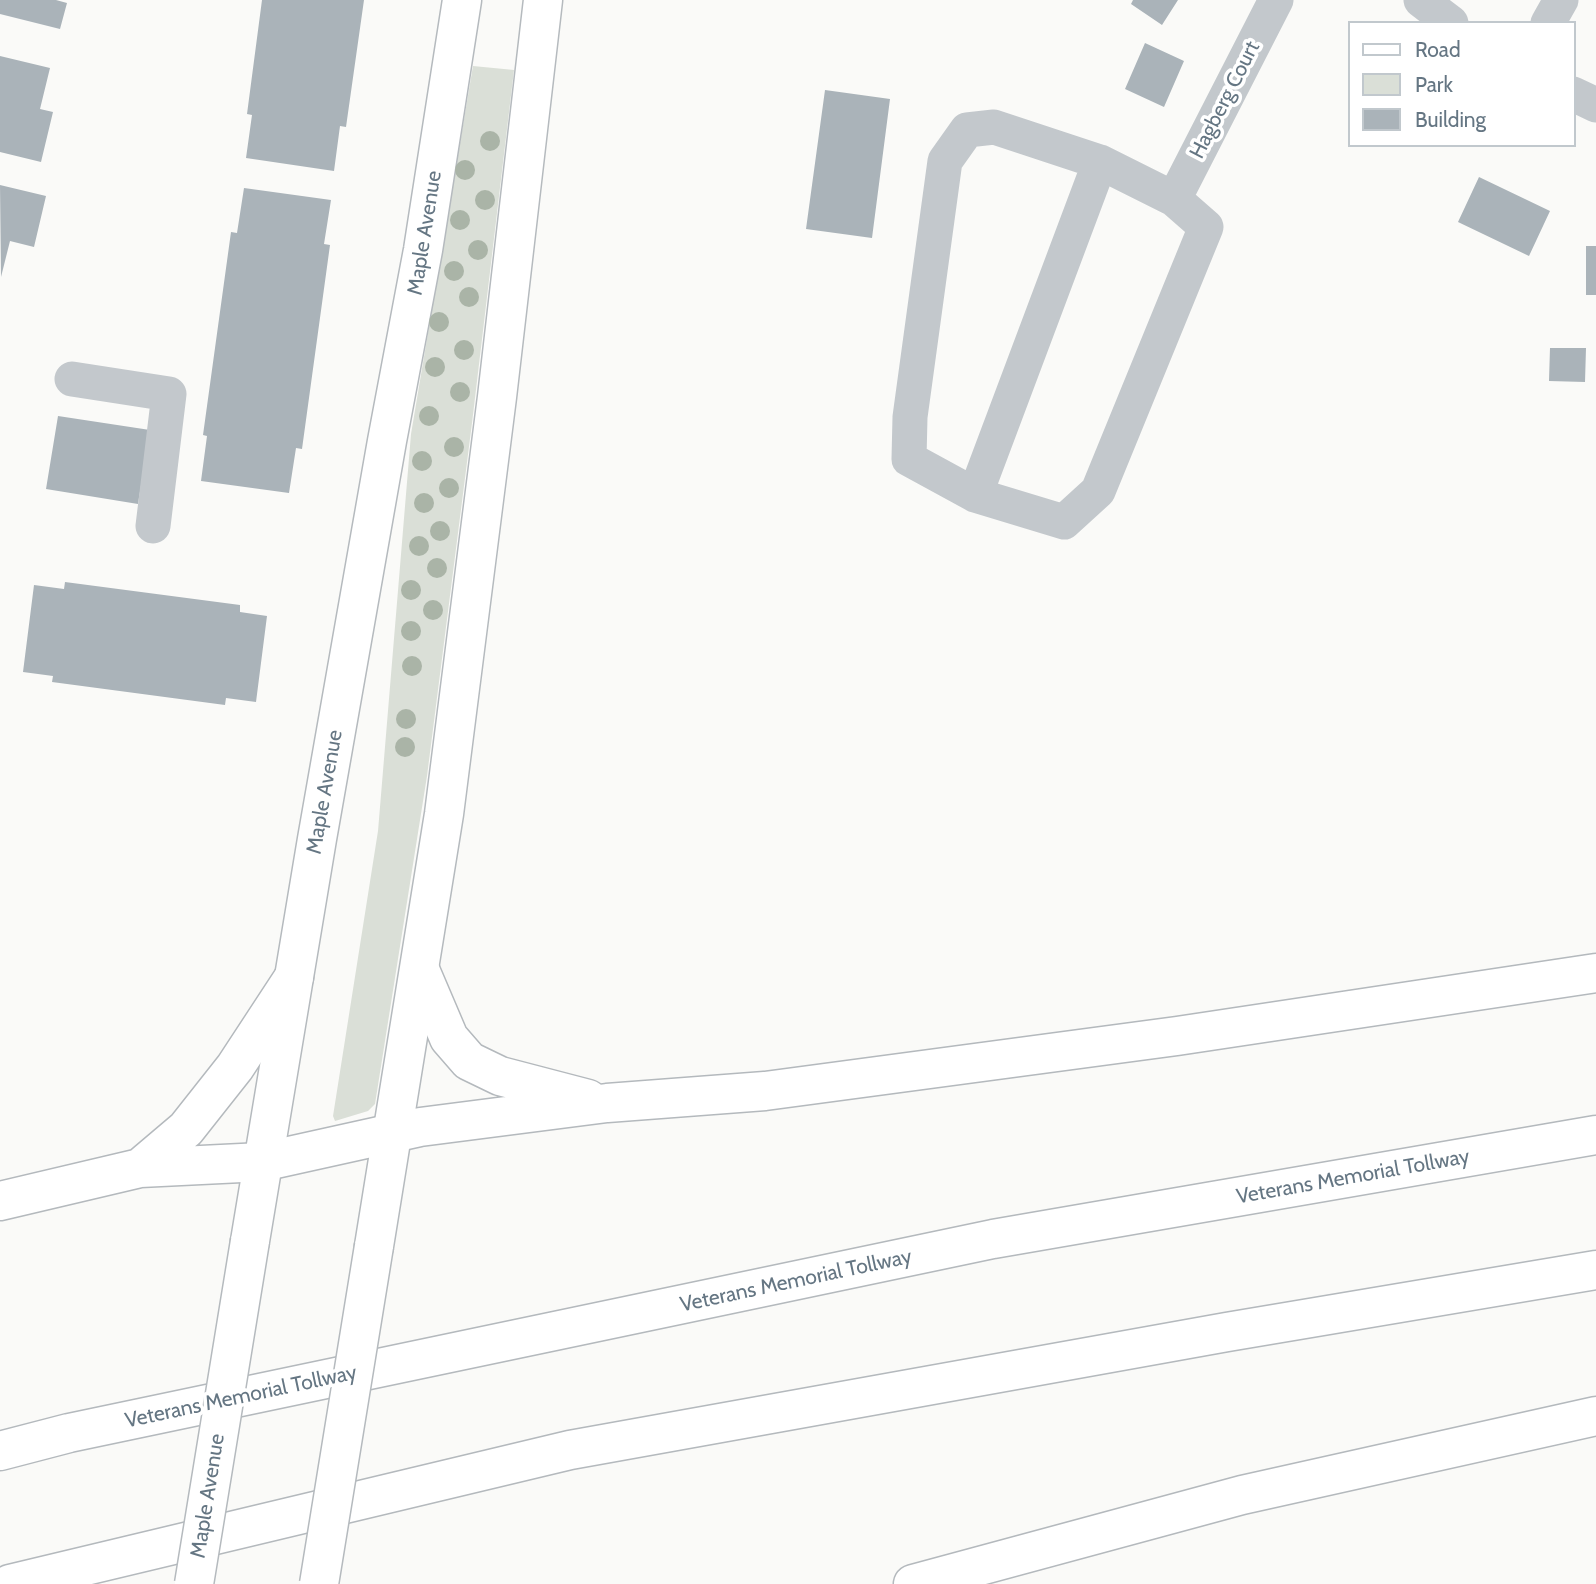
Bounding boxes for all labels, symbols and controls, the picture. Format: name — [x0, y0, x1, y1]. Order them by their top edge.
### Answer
legend — [1348, 21, 1575, 147]
street label: Hagberg Court — [1185, 37, 1265, 163]
text: Road — [1415, 37, 1461, 62]
text: Park — [1415, 72, 1453, 97]
text: Building — [1415, 107, 1486, 132]
street label: Maple Avenue — [403, 169, 447, 297]
street label: Maple Avenue — [302, 728, 348, 856]
street label: Veterans Memorial Tollway — [1234, 1144, 1472, 1210]
street label: Veterans Memorial Tollway — [678, 1244, 914, 1318]
street label: Veterans Memorial Tollway — [123, 1360, 359, 1434]
street label: Maple Avenue — [186, 1432, 230, 1560]

